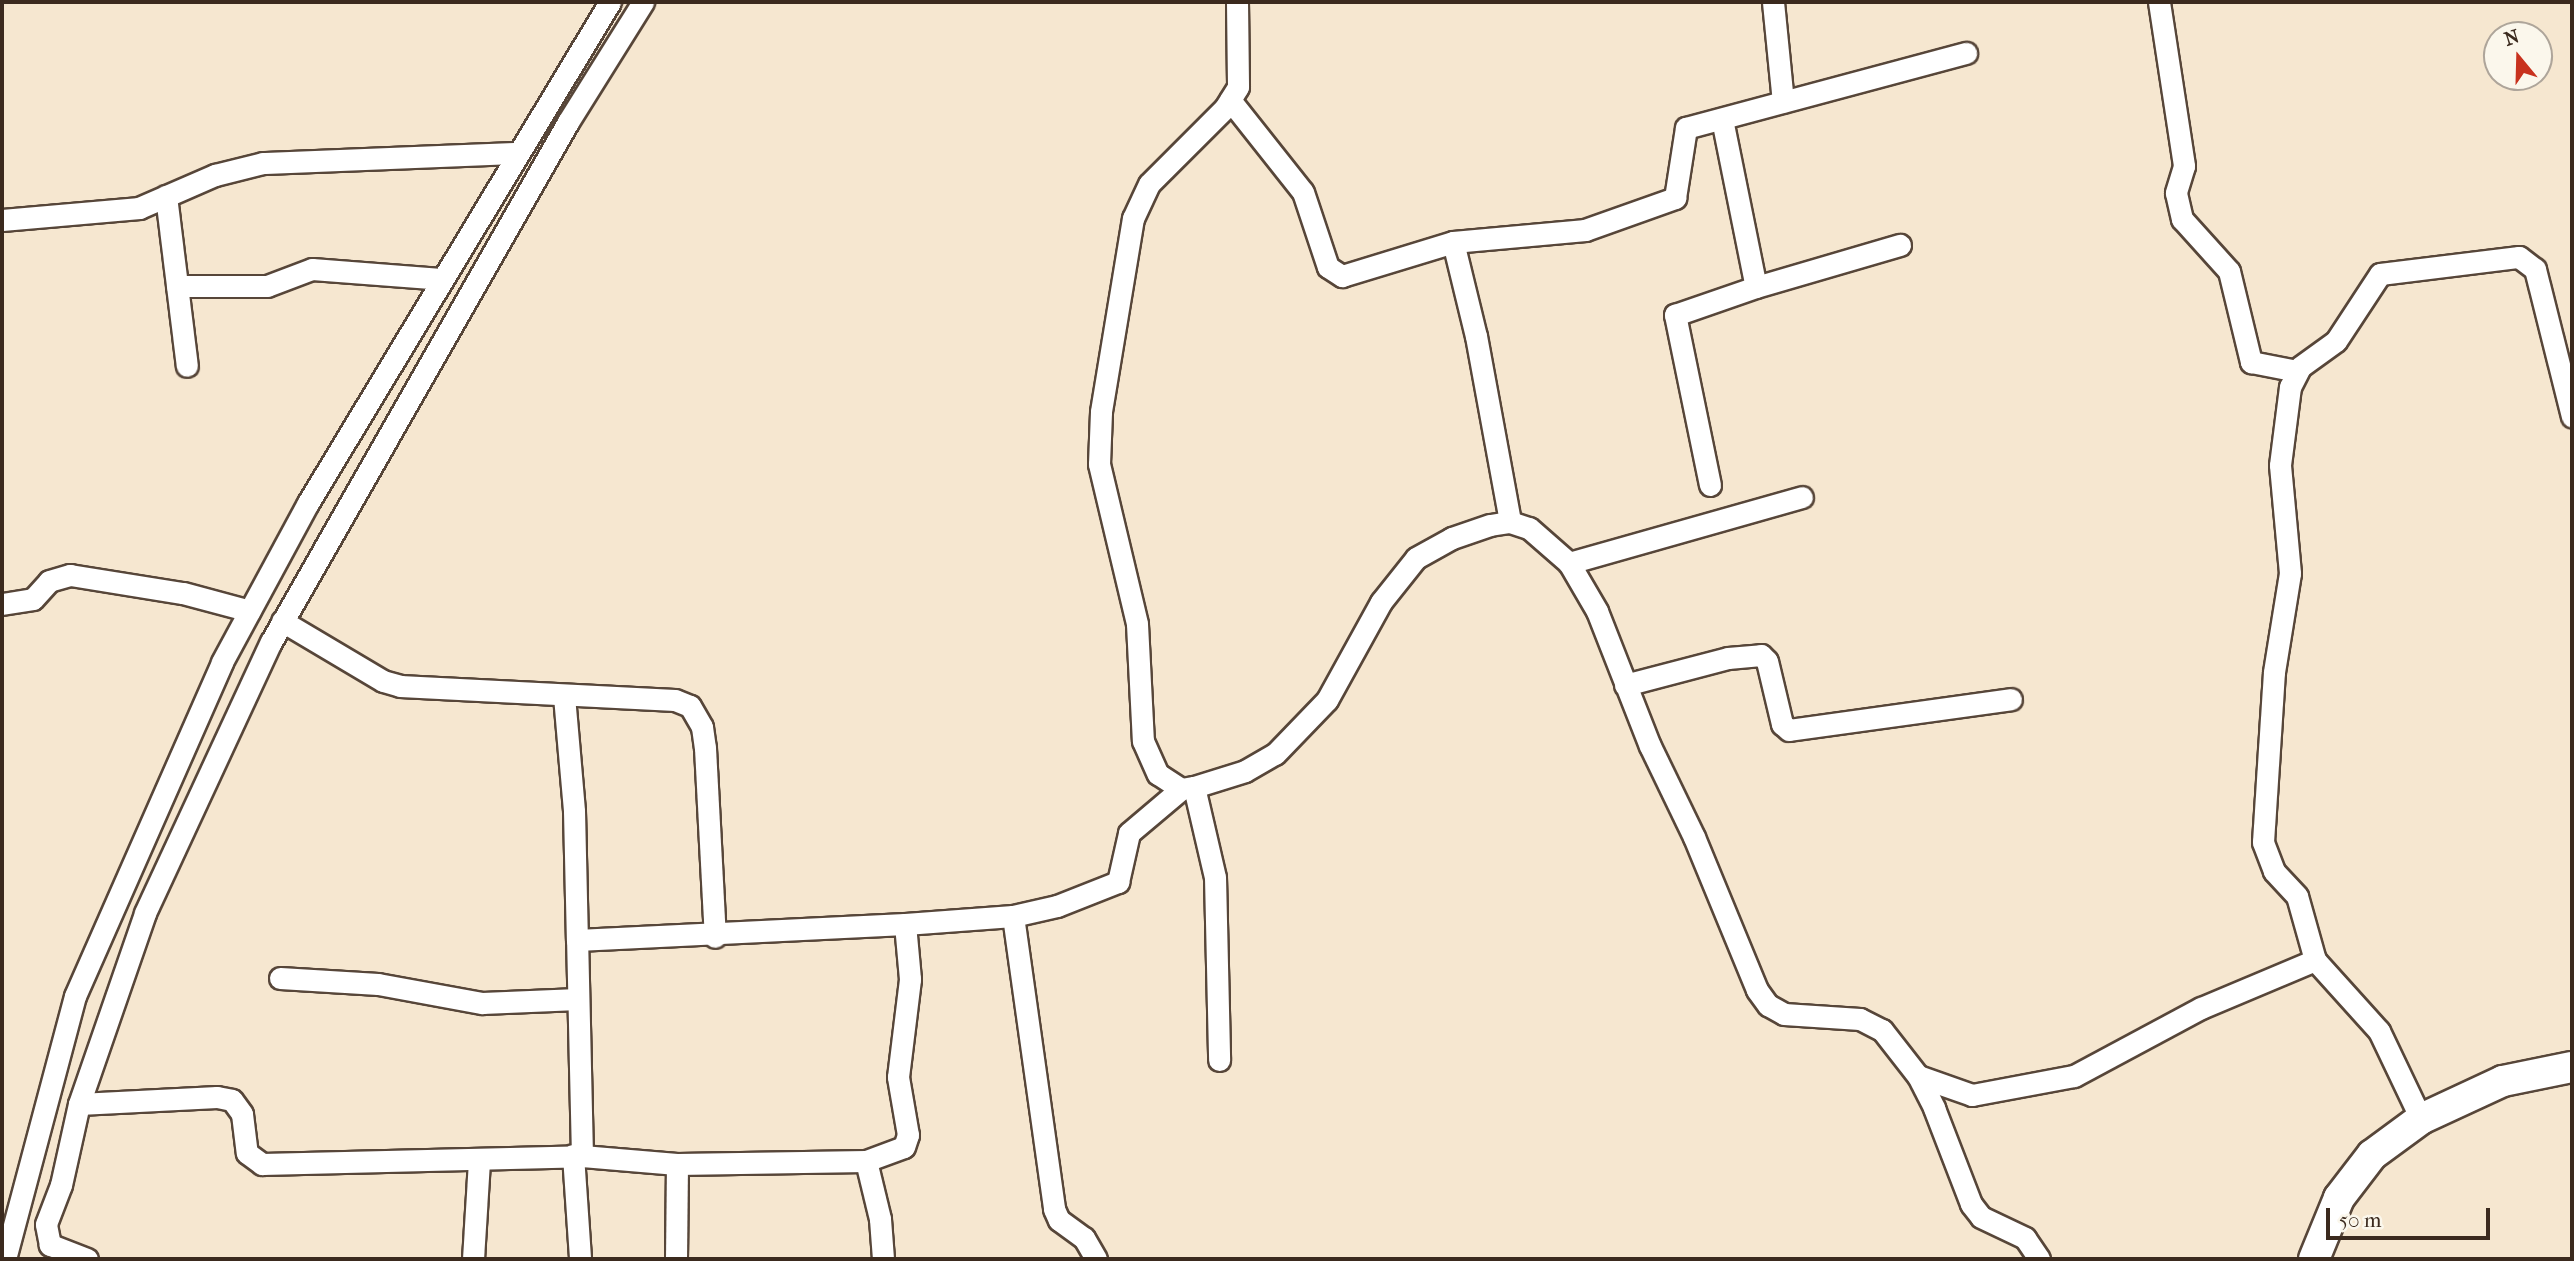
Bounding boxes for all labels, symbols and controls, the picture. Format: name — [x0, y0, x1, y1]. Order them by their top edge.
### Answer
north arrow — [2483, 21, 2553, 91]
text: N — [2501, 25, 2522, 51]
scale bar — [2329, 1194, 2494, 1238]
text: 50 m — [2339, 1208, 2382, 1232]

